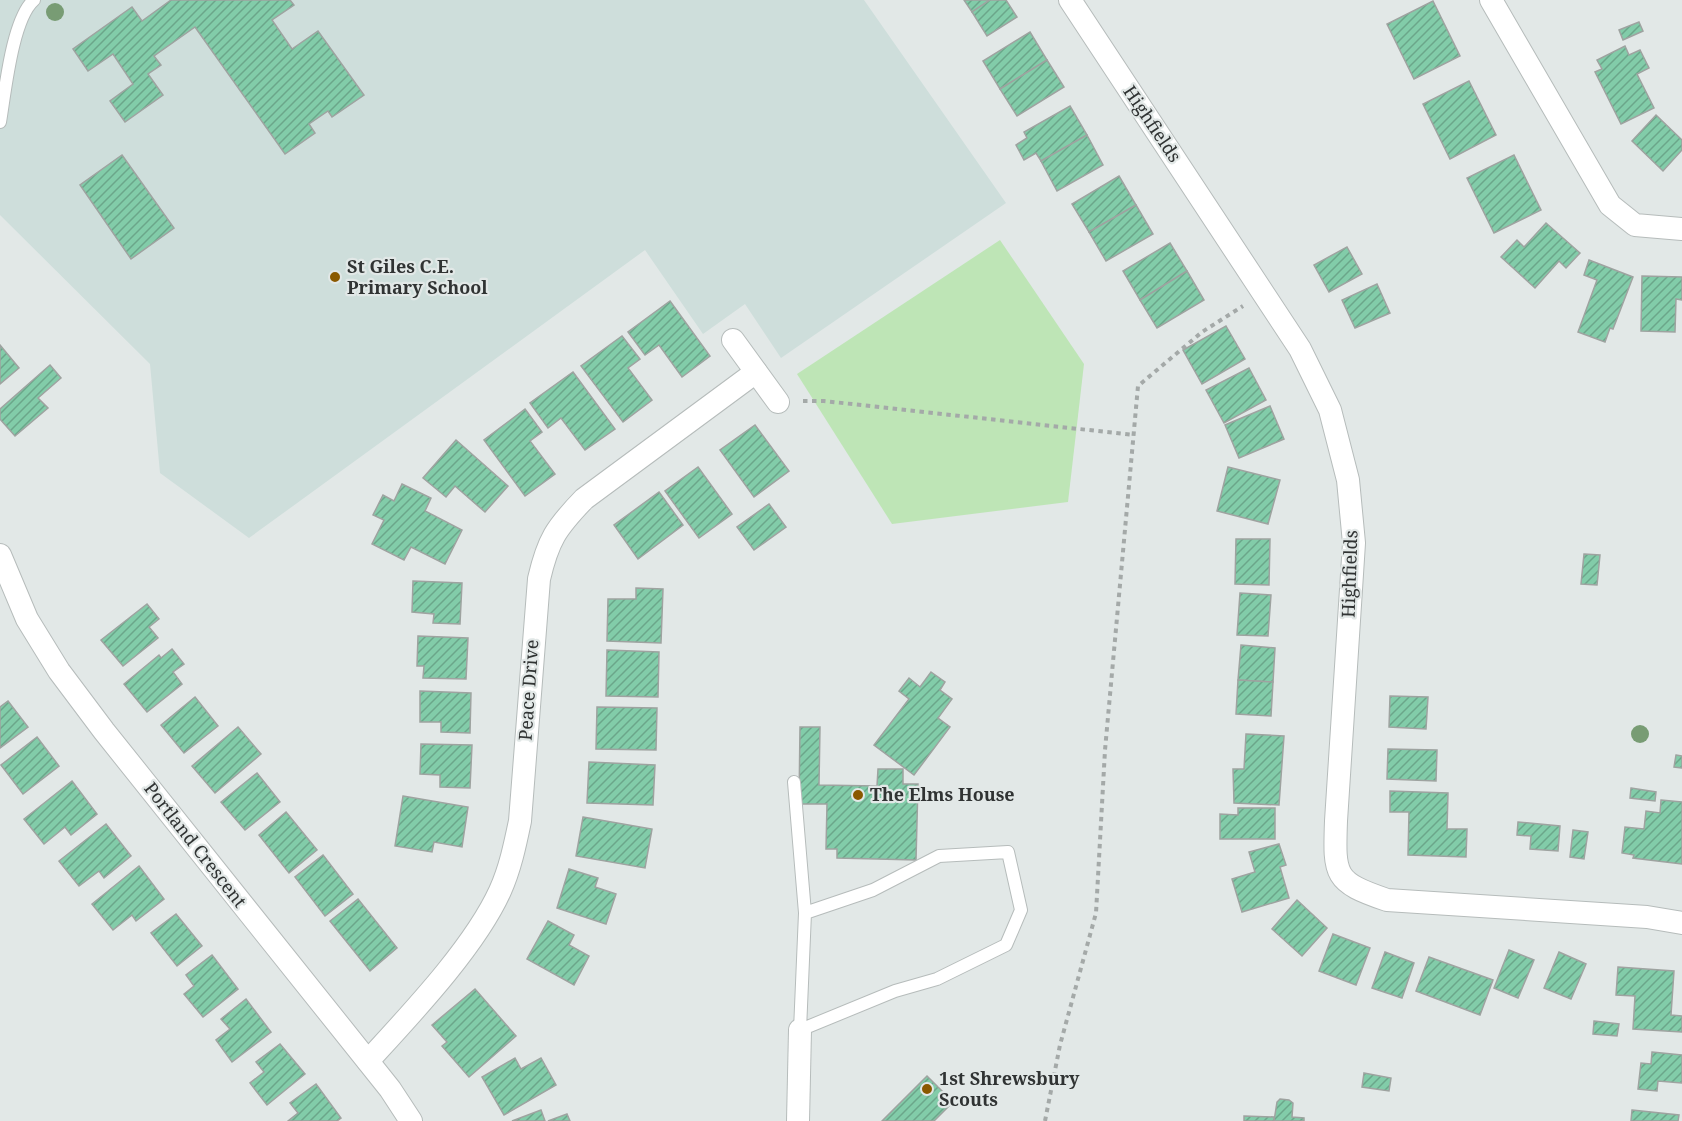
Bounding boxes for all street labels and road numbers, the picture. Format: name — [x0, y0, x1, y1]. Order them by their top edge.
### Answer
street label: Highfields — [1118, 80, 1187, 166]
street label: Highfields — [1335, 530, 1363, 618]
street label: Peace Drive — [513, 639, 544, 741]
street label: Portland Crescent — [139, 777, 252, 912]

